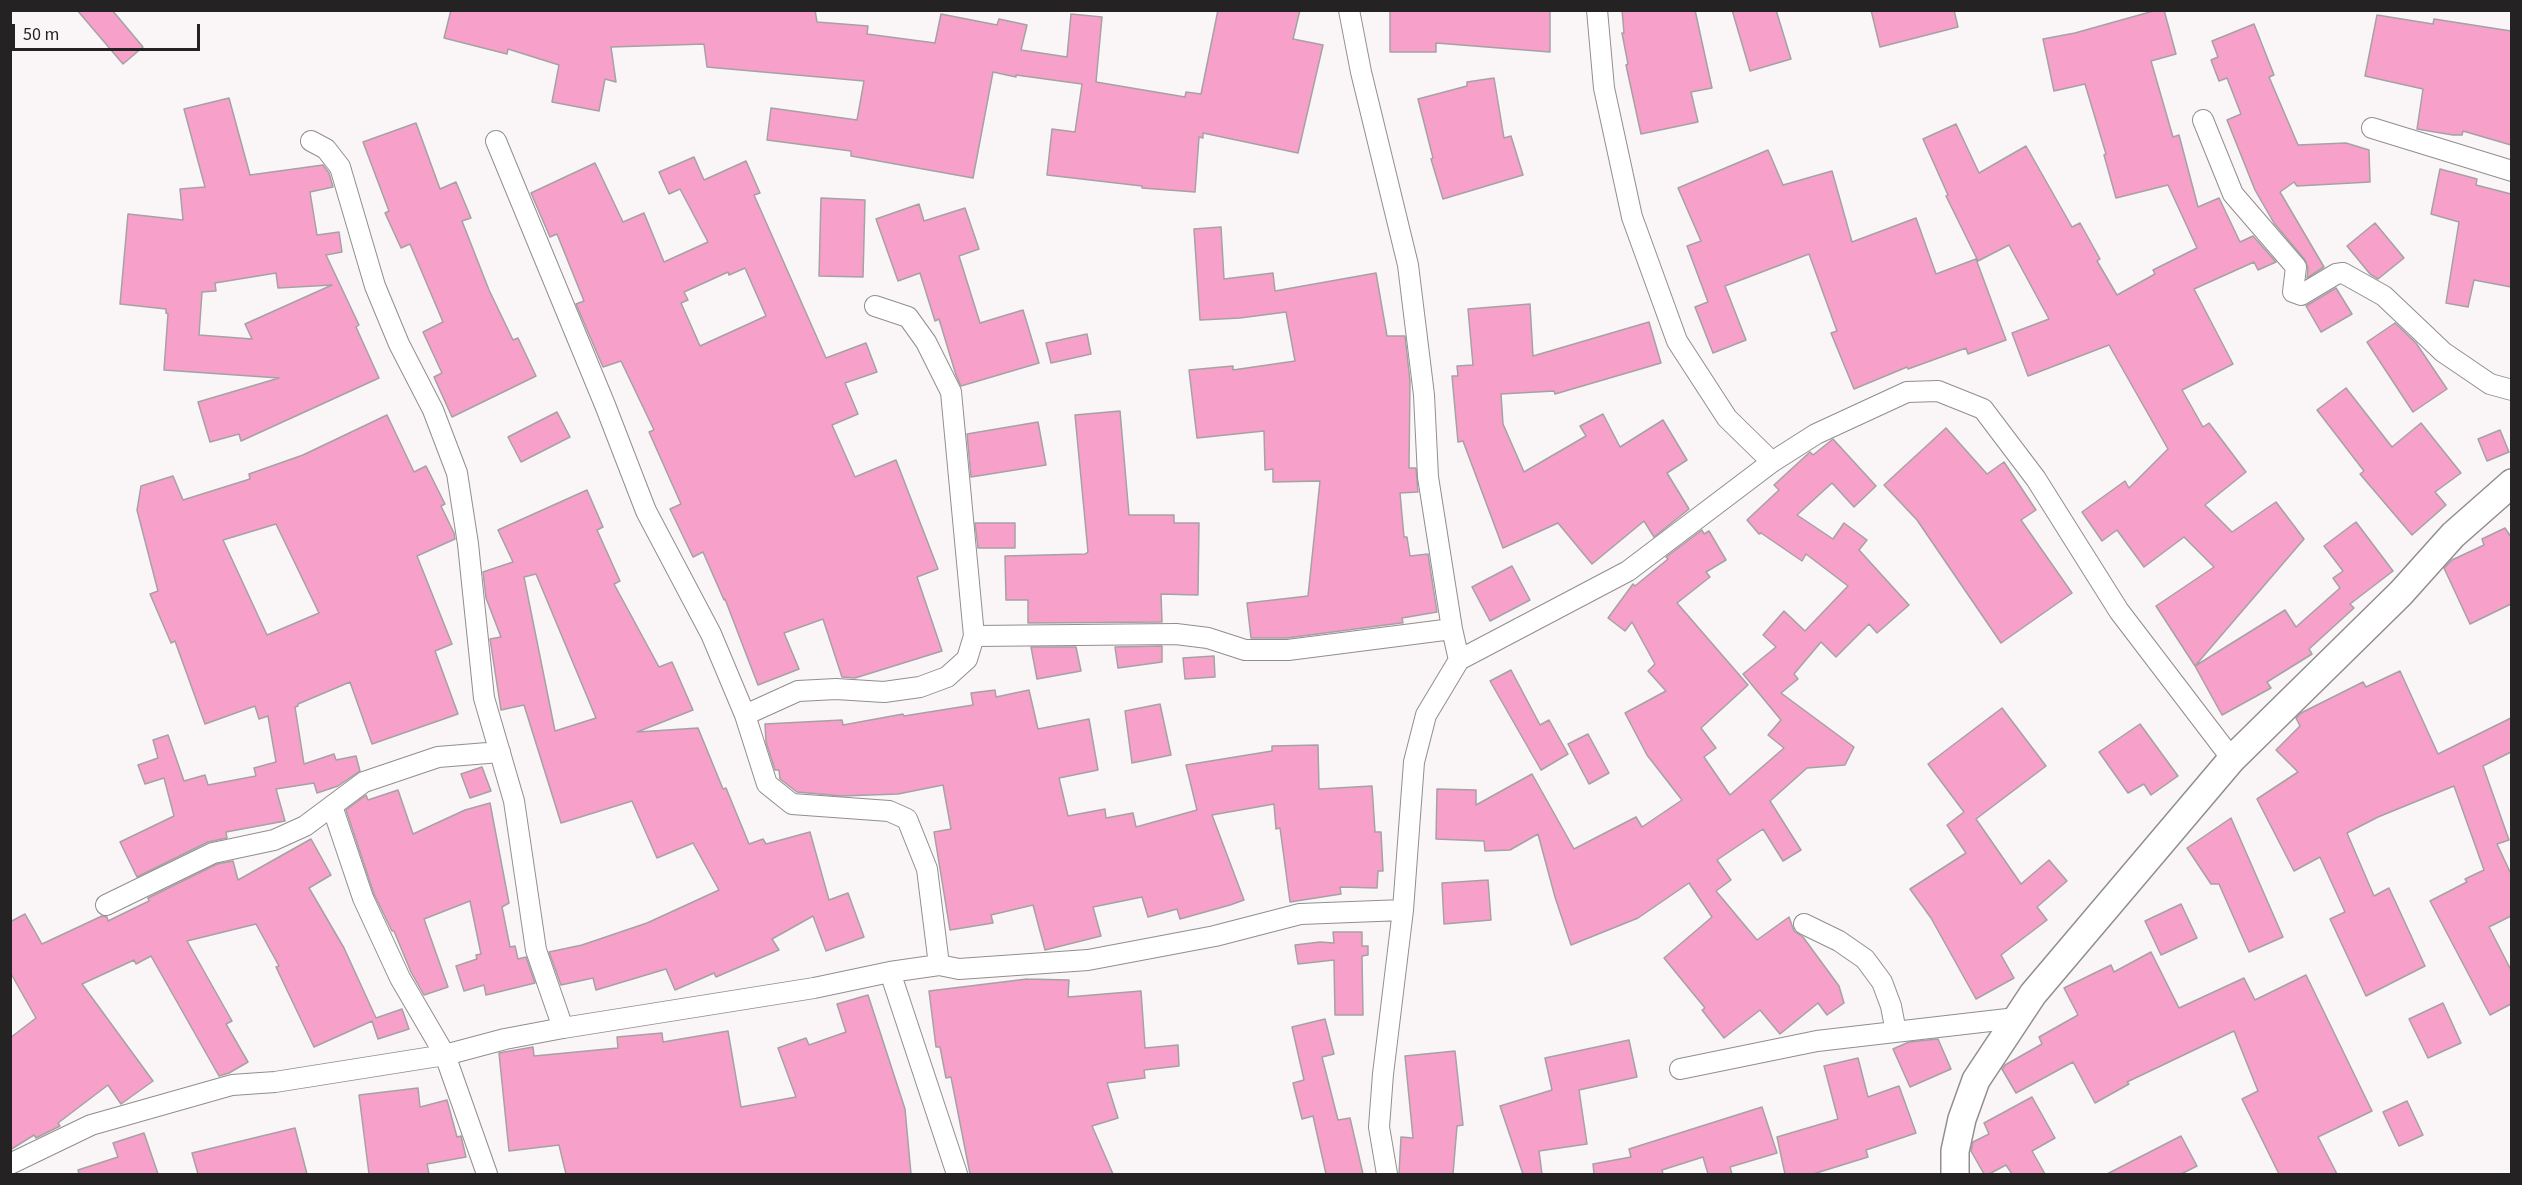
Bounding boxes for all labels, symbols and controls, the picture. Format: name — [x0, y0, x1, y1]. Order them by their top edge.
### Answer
scale bar — [15, 12, 202, 50]
text: 50 m — [23, 22, 59, 47]

